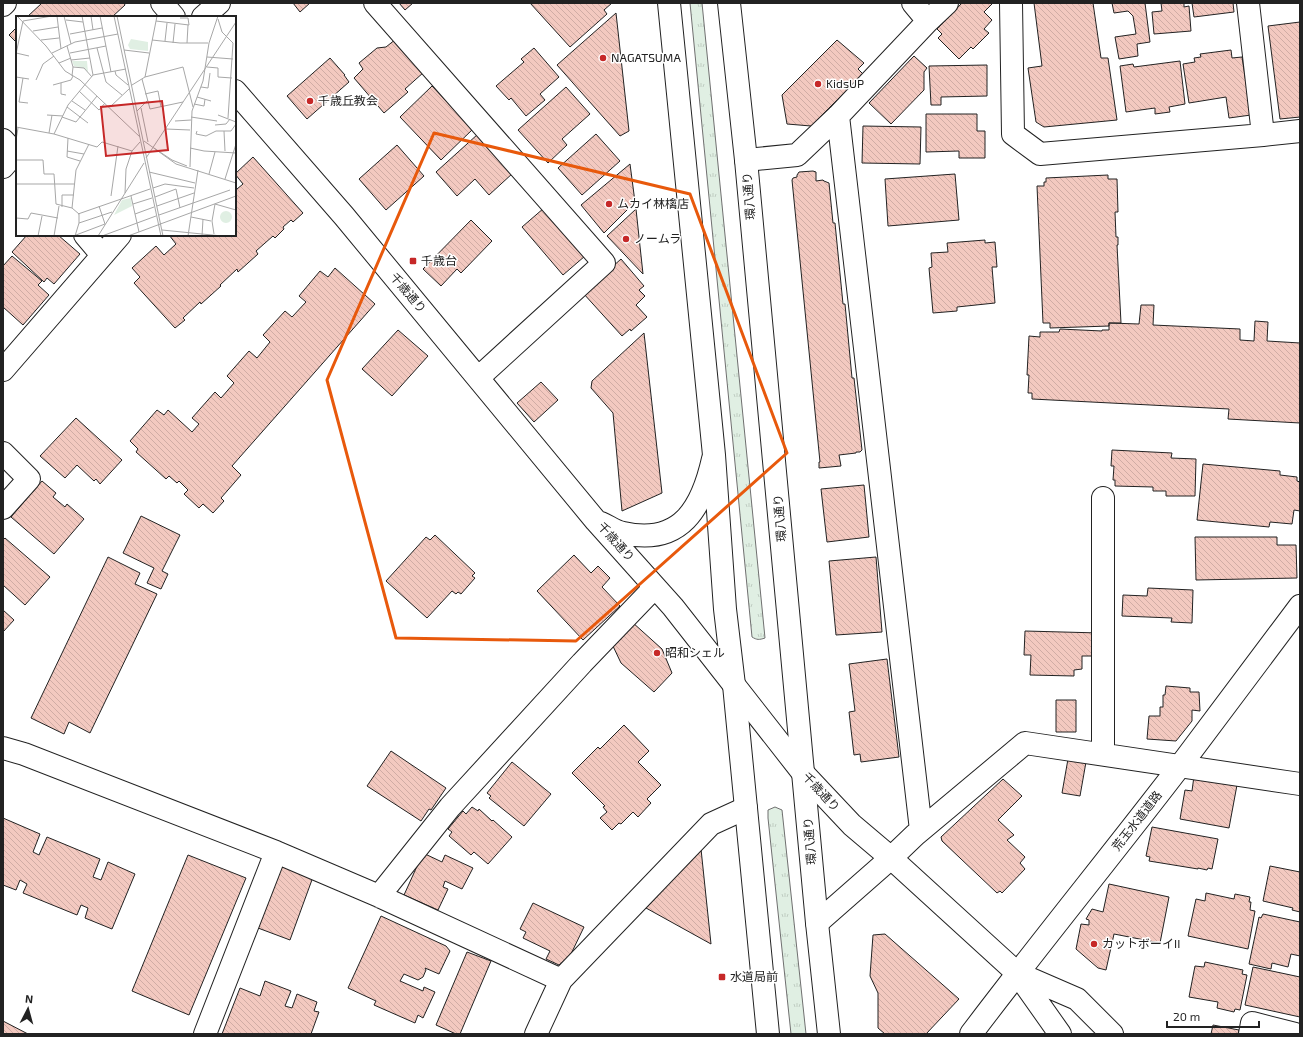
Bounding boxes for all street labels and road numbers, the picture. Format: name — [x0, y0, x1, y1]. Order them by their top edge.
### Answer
street label: 環八通り — [739, 172, 757, 221]
street label: 千歳通り — [388, 269, 430, 315]
street label: 環八通り — [770, 494, 788, 543]
street label: 千歳通り — [595, 519, 638, 564]
street label: 千歳通り — [800, 769, 843, 814]
street label: 荒玉水道道路 — [1109, 788, 1164, 853]
street label: 環八通り — [800, 817, 818, 866]

